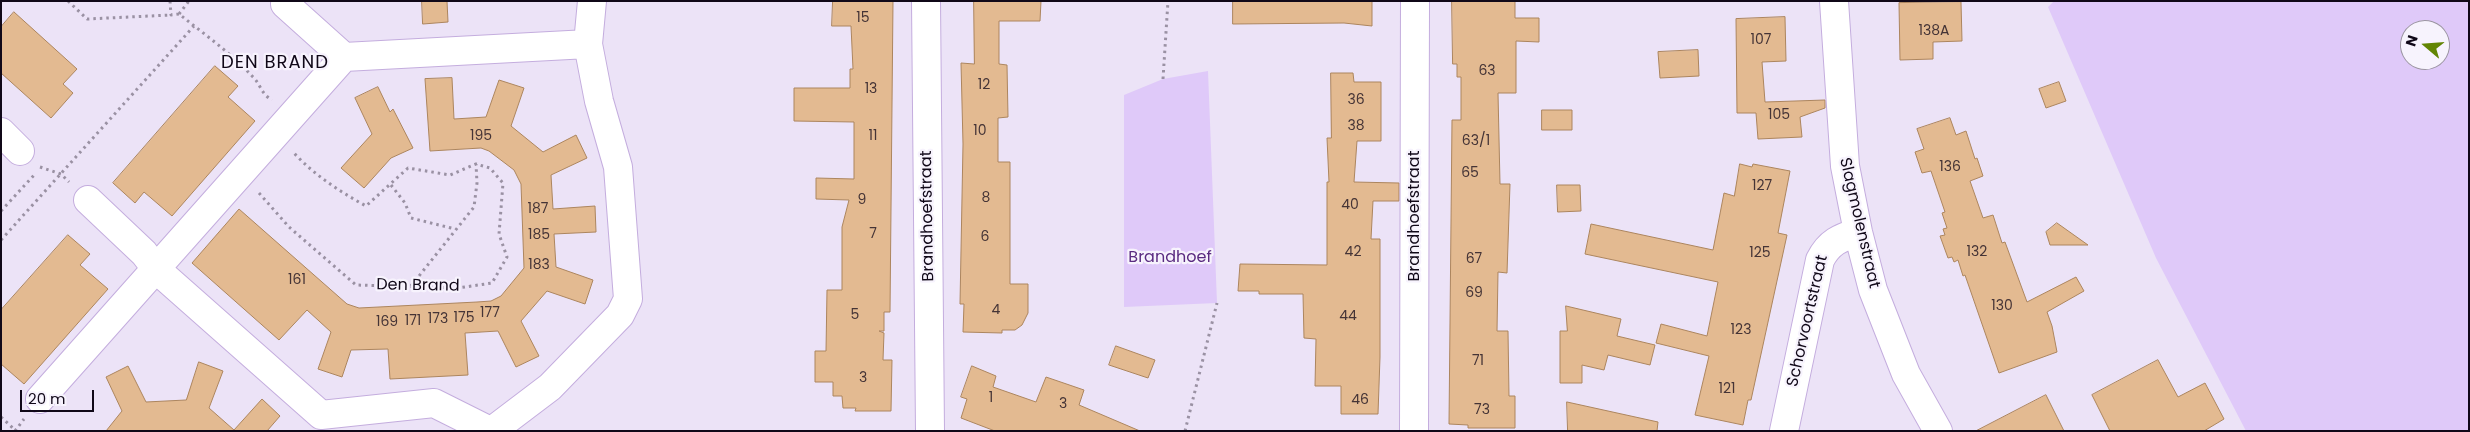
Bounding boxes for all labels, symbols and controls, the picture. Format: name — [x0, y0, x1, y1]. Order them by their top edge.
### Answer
house number: 15 — [856, 10, 870, 26]
north arrow — [2400, 20, 2450, 70]
house number: 138A — [1919, 23, 1949, 39]
house number: 107 — [1751, 32, 1771, 48]
text: N — [2401, 33, 2423, 49]
district label: DEN BRAND — [220, 52, 330, 74]
house number: 63 — [1478, 63, 1496, 79]
house number: 12 — [978, 77, 990, 93]
house number: 13 — [865, 81, 877, 97]
house number: 36 — [1347, 92, 1365, 108]
house number: 105 — [1768, 107, 1790, 123]
house number: 38 — [1347, 118, 1365, 134]
house number: 10 — [973, 123, 987, 139]
house number: 195 — [470, 128, 492, 144]
house number: 11 — [869, 128, 877, 144]
house number: 63/1 — [1462, 133, 1490, 149]
street label: Brandhoefstraat — [917, 150, 939, 282]
street label: Brandhoefstraat — [1405, 151, 1425, 281]
street label: Slagmolenstraat — [1835, 156, 1883, 290]
house number: 136 — [1939, 159, 1961, 175]
house number: 65 — [1461, 165, 1479, 181]
house number: 127 — [1752, 178, 1772, 194]
house number: 8 — [982, 190, 990, 206]
house number: 9 — [858, 192, 866, 208]
house number: 40 — [1341, 197, 1359, 213]
house number: 187 — [528, 201, 548, 217]
house number: 7 — [869, 226, 877, 242]
house number: 185 — [528, 227, 550, 243]
house number: 6 — [981, 229, 989, 245]
house number: 42 — [1345, 244, 1361, 260]
house number: 132 — [1967, 244, 1987, 260]
house number: 125 — [1749, 245, 1771, 261]
park label: Brandhoef — [1128, 248, 1212, 268]
house number: 67 — [1466, 251, 1482, 267]
street label: Schorvoortstraat — [1784, 253, 1832, 389]
house number: 183 — [528, 257, 550, 273]
house number: 161 — [288, 272, 306, 288]
street label: Den Brand — [376, 276, 460, 296]
house number: 69 — [1465, 285, 1483, 301]
house number: 130 — [1991, 298, 2013, 314]
house number: 4 — [992, 302, 1000, 318]
house number: 177 — [480, 305, 500, 321]
house number: 5 — [851, 307, 859, 323]
house number: 44 — [1339, 308, 1357, 324]
house number: 175 — [454, 310, 474, 326]
house number: 173 — [428, 311, 448, 327]
house number: 171 — [405, 313, 421, 329]
house number: 169 — [376, 314, 398, 330]
house number: 123 — [1731, 322, 1751, 338]
house number: 71 — [1472, 353, 1484, 369]
house number: 3 — [859, 370, 867, 386]
scale bar — [22, 380, 96, 412]
house number: 121 — [1718, 381, 1736, 397]
text: 20 m — [28, 388, 66, 409]
house number: 1 — [989, 390, 993, 406]
house number: 46 — [1351, 392, 1369, 408]
house number: 3 — [1059, 396, 1067, 412]
house number: 73 — [1474, 402, 1490, 418]

